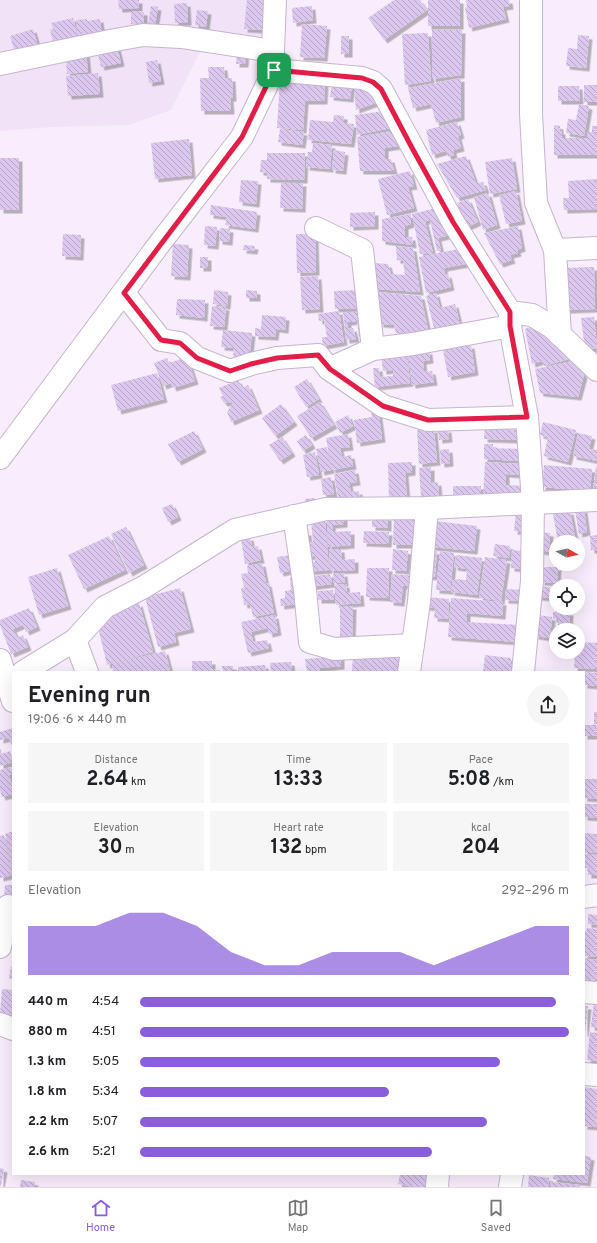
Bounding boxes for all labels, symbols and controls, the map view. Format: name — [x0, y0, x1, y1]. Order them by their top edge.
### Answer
pin — [257, 53, 291, 87]
icon: arrive — [263, 59, 285, 81]
north arrow — [549, 535, 585, 571]
map controls — [549, 535, 585, 659]
button: locate — [549, 579, 585, 615]
button: layers — [549, 623, 585, 659]
text: Evening run — [28, 683, 151, 710]
button: share — [527, 684, 569, 726]
text: 19:06 · 6 × 440 m — [28, 712, 127, 728]
text: Distance — [95, 753, 138, 767]
text: Time — [286, 753, 311, 767]
text: Pace — [469, 753, 493, 767]
text: 2.64 — [86, 767, 128, 793]
text: 13:33 — [274, 767, 323, 793]
text: 5:08 — [448, 767, 491, 793]
text: km — [128, 775, 146, 789]
text: /km — [491, 775, 514, 789]
text: Elevation — [94, 821, 139, 835]
text: Heart rate — [273, 821, 324, 835]
text: kcal — [471, 821, 491, 835]
text: 30 — [98, 835, 123, 861]
text: 132 — [270, 835, 302, 861]
text: 204 — [462, 835, 500, 861]
text: m — [123, 843, 135, 857]
text: bpm — [302, 843, 327, 857]
text: Elevation — [28, 883, 81, 899]
text: 292–296 m — [501, 883, 569, 899]
text: 440 m — [28, 994, 68, 1010]
text: 4:54 — [92, 994, 119, 1010]
text: 880 m — [28, 1024, 67, 1040]
text: 4:51 — [92, 1024, 116, 1040]
text: 1.3 km — [28, 1054, 66, 1070]
text: 5:05 — [92, 1054, 119, 1070]
text: 1.8 km — [28, 1084, 67, 1100]
text: 5:34 — [92, 1084, 119, 1100]
text: 2.2 km — [28, 1114, 69, 1130]
text: 5:07 — [92, 1114, 118, 1130]
text: 2.6 km — [28, 1144, 69, 1160]
text: 5:21 — [92, 1144, 116, 1160]
tab: Home — [86, 1197, 115, 1235]
tab: Map — [287, 1197, 309, 1235]
tab: Saved — [481, 1197, 511, 1235]

